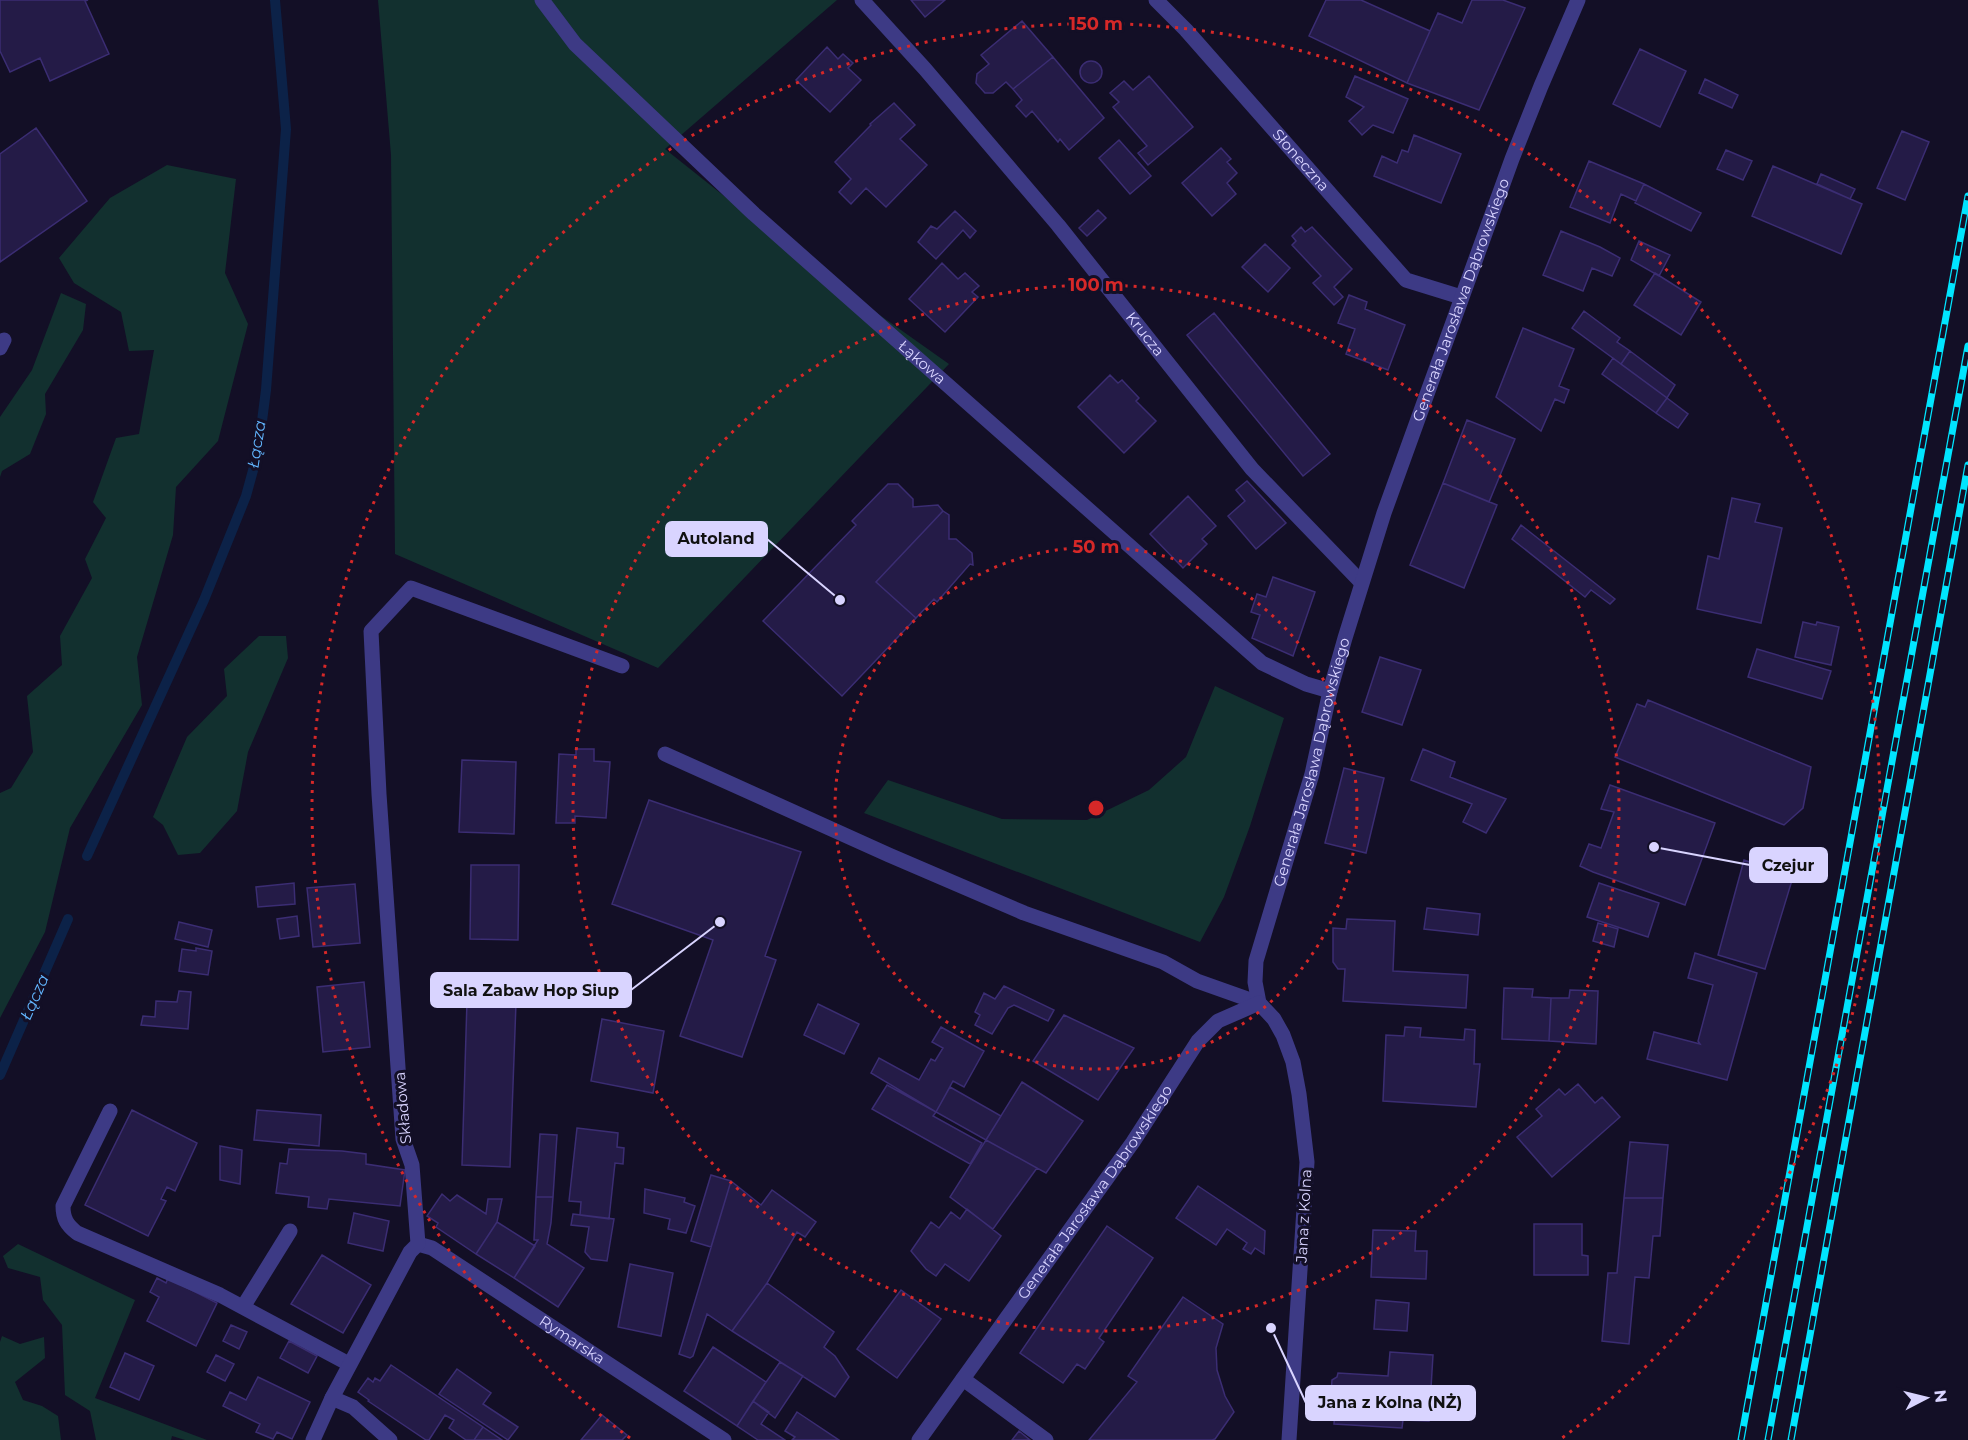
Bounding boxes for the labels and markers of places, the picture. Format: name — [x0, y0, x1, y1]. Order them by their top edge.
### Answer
callout: Autoland — [666, 522, 767, 556]
centre of rings — [1086, 798, 1106, 818]
callout: Czejur — [1750, 848, 1827, 882]
callout: Sala Zabaw Hop Siup — [431, 973, 631, 1007]
callout: Jana z Kolna (NŻ) — [1306, 1386, 1475, 1420]

